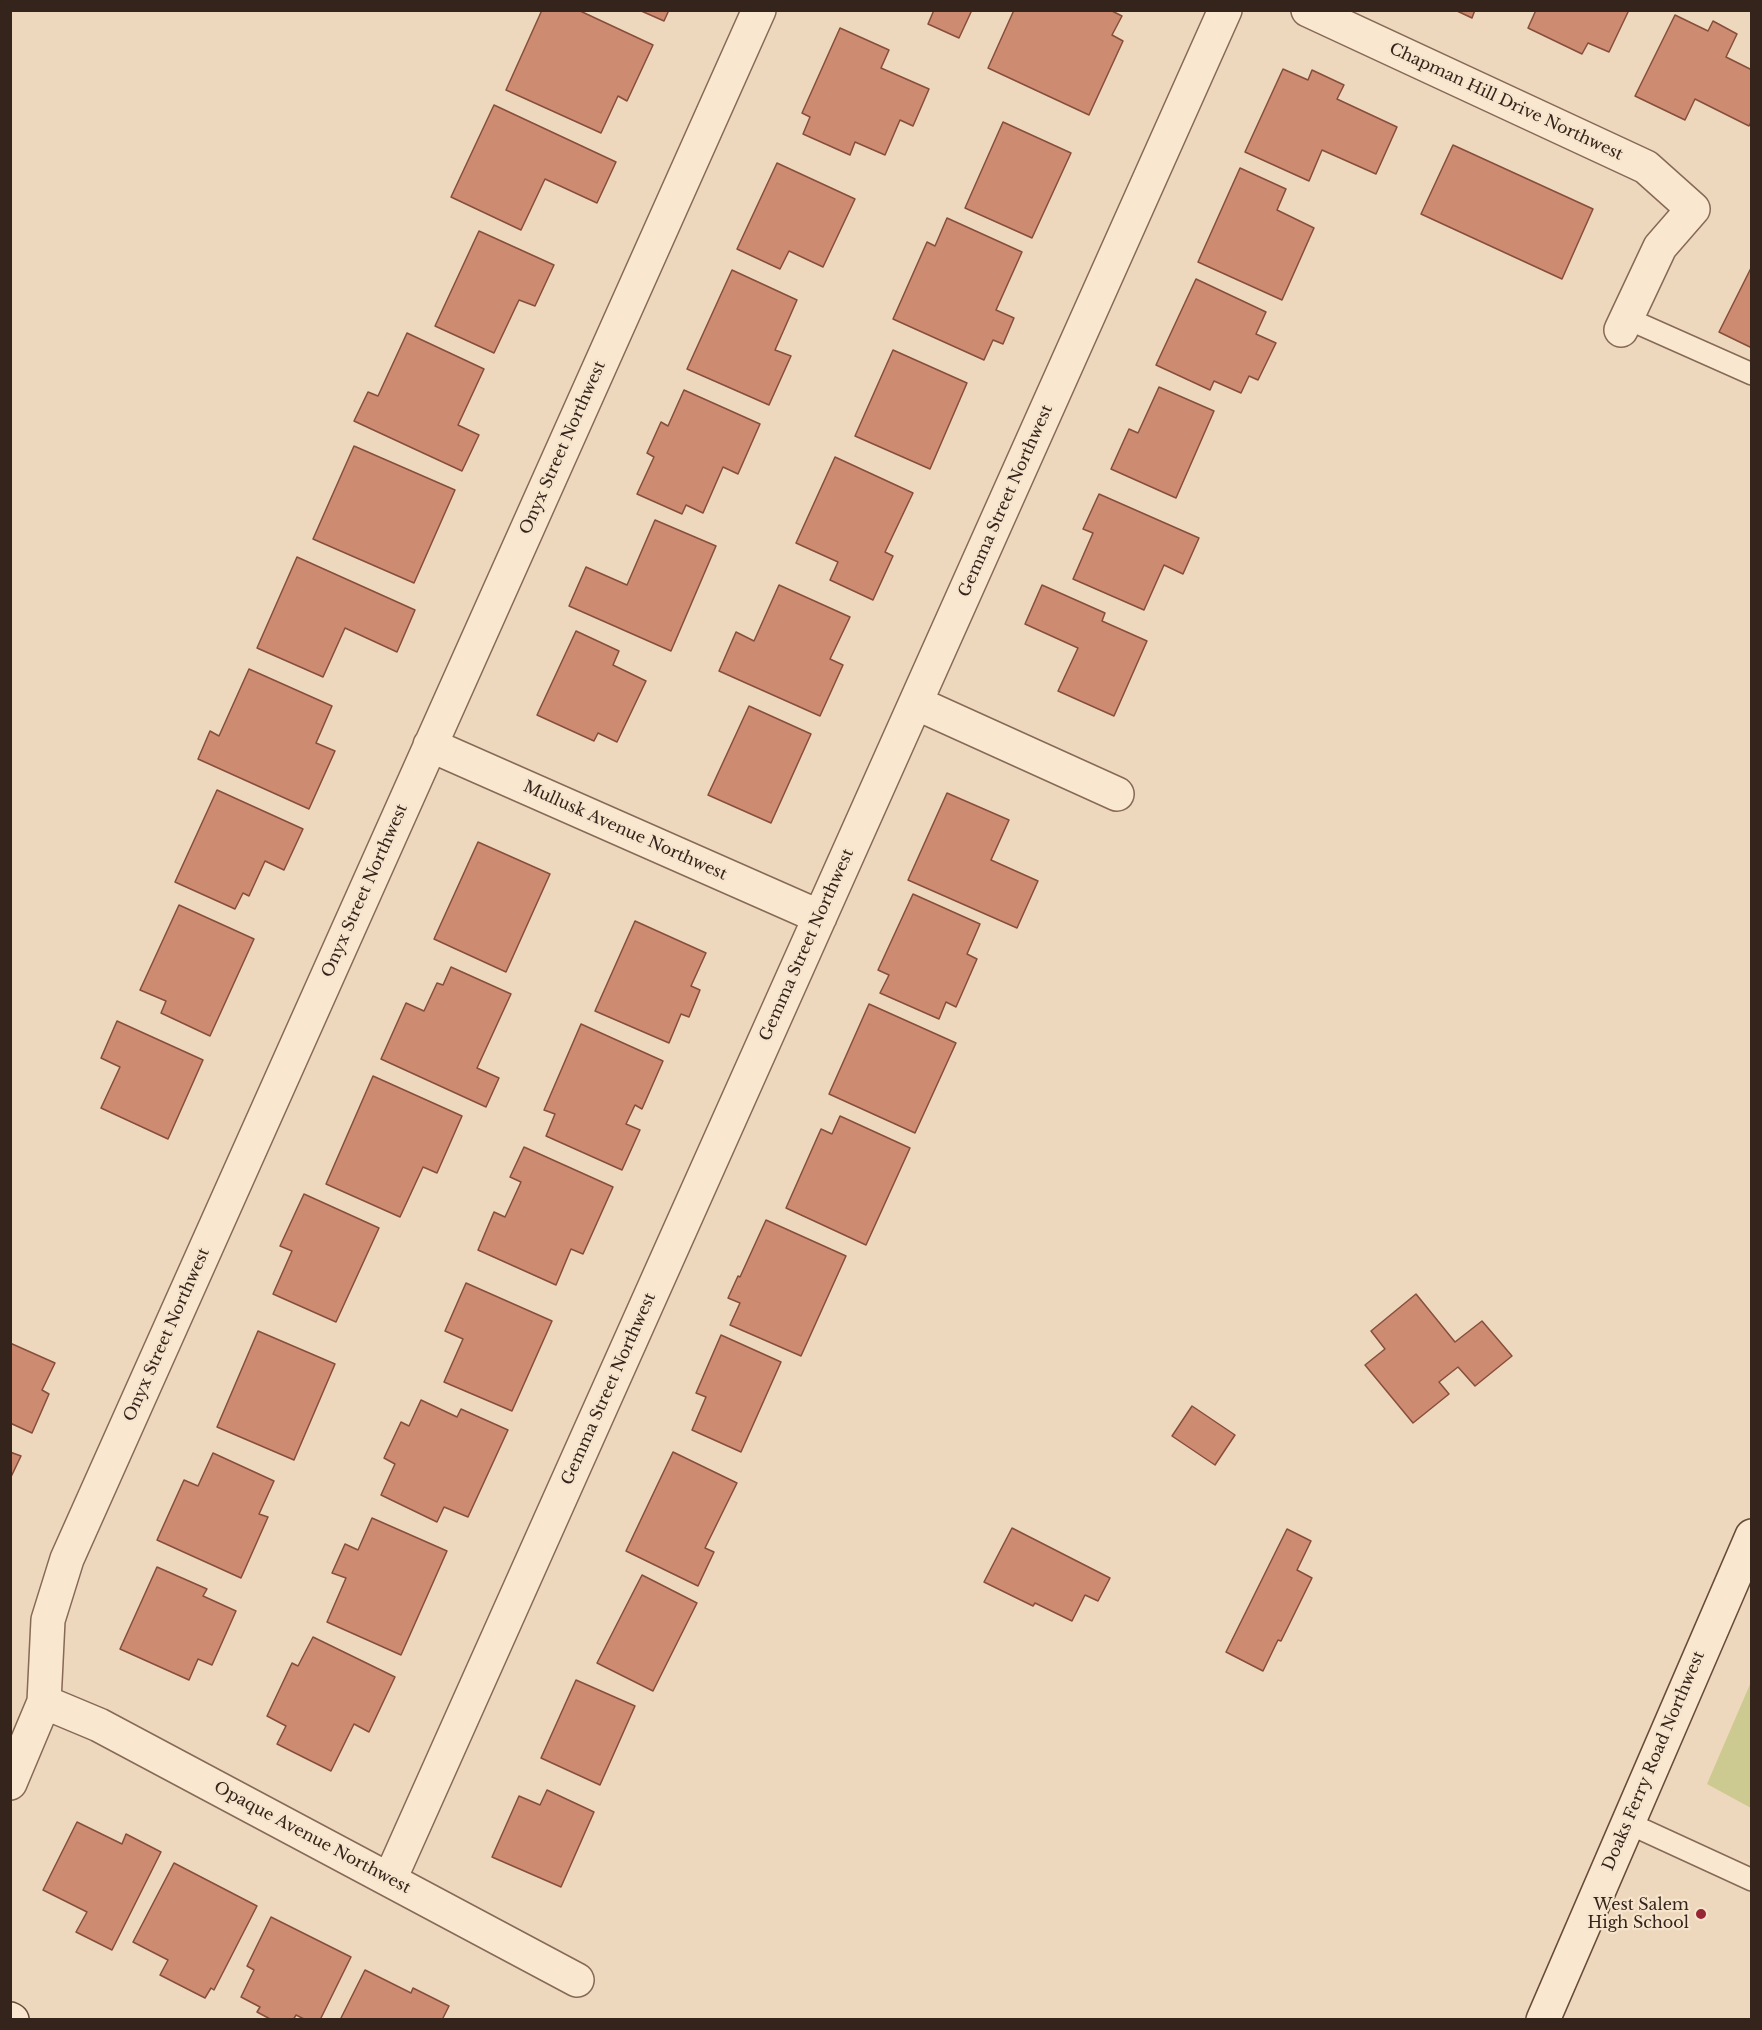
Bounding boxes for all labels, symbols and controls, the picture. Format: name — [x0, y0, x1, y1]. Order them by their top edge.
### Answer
street label: Chapman Hill Drive Northwest — [1386, 39, 1626, 165]
street label: Onyx Street Northwest — [516, 358, 610, 538]
street label: Gemma Street Northwest — [955, 402, 1057, 600]
street label: Mullusk Avenue Northwest — [520, 777, 730, 885]
street label: Onyx Street Northwest — [318, 801, 412, 981]
street label: Gemma Street Northwest — [756, 846, 858, 1044]
street label: Onyx Street Northwest — [120, 1245, 214, 1425]
street label: Gemma Street Northwest — [558, 1290, 660, 1488]
street label: Doaks Ferry Road Northwest — [1599, 1649, 1709, 1873]
street label: Opaque Avenue Northwest — [210, 1778, 414, 1898]
place label: West Salem High School — [1588, 1895, 1689, 1933]
marker: West Salem High School — [1694, 1907, 1708, 1921]

